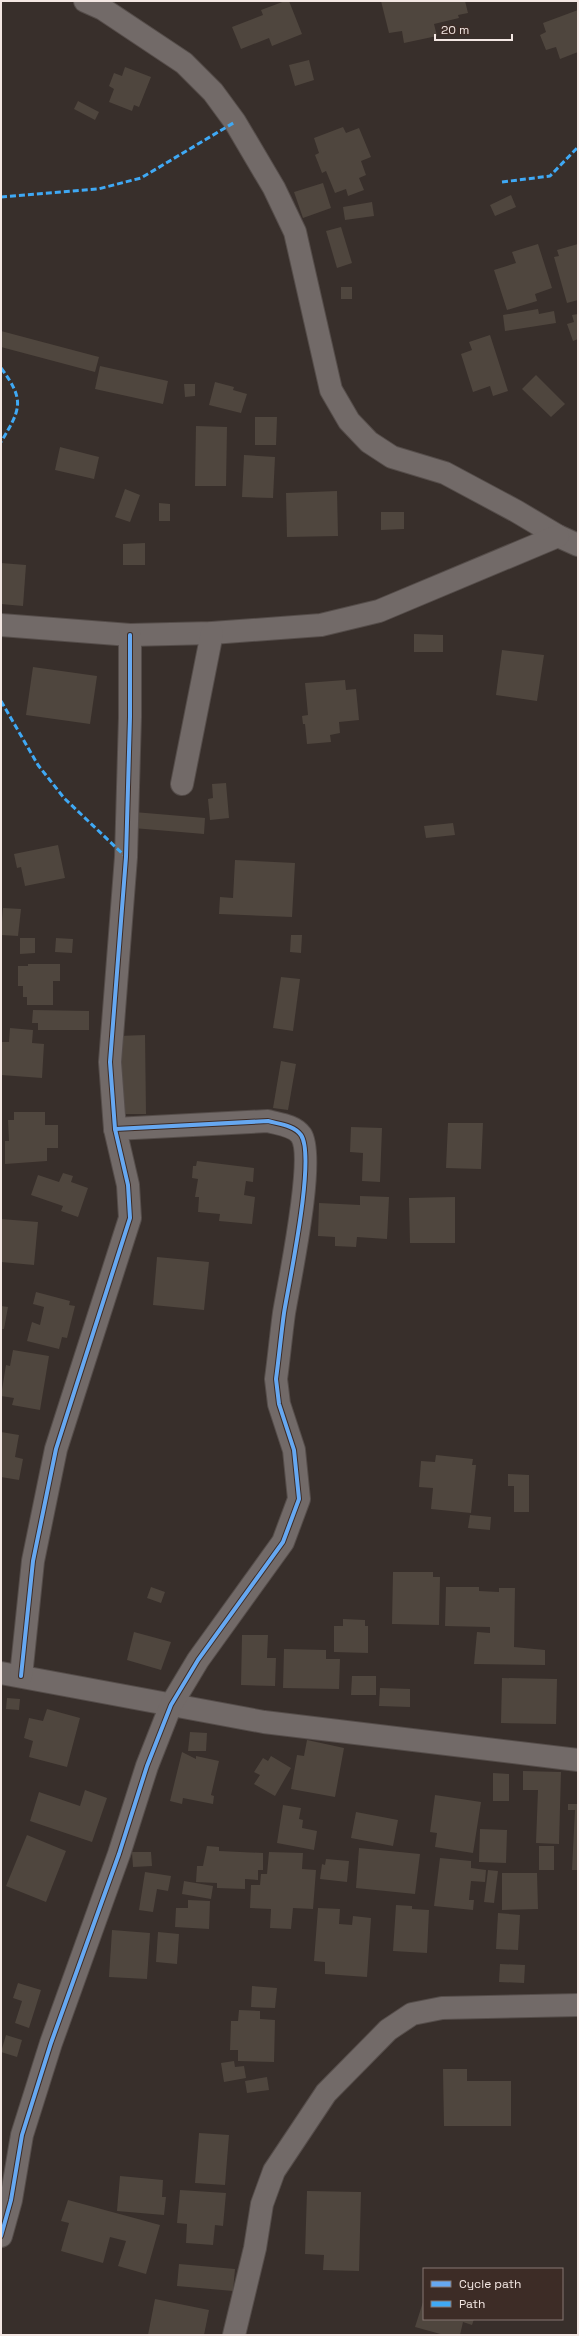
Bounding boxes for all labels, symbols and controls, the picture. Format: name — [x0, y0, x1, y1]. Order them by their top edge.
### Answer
scale bar — [435, 16, 512, 42]
text: 20 m — [441, 22, 469, 38]
legend — [423, 2268, 563, 2320]
text: Cycle path — [459, 2276, 521, 2292]
text: Path — [459, 2296, 485, 2312]

